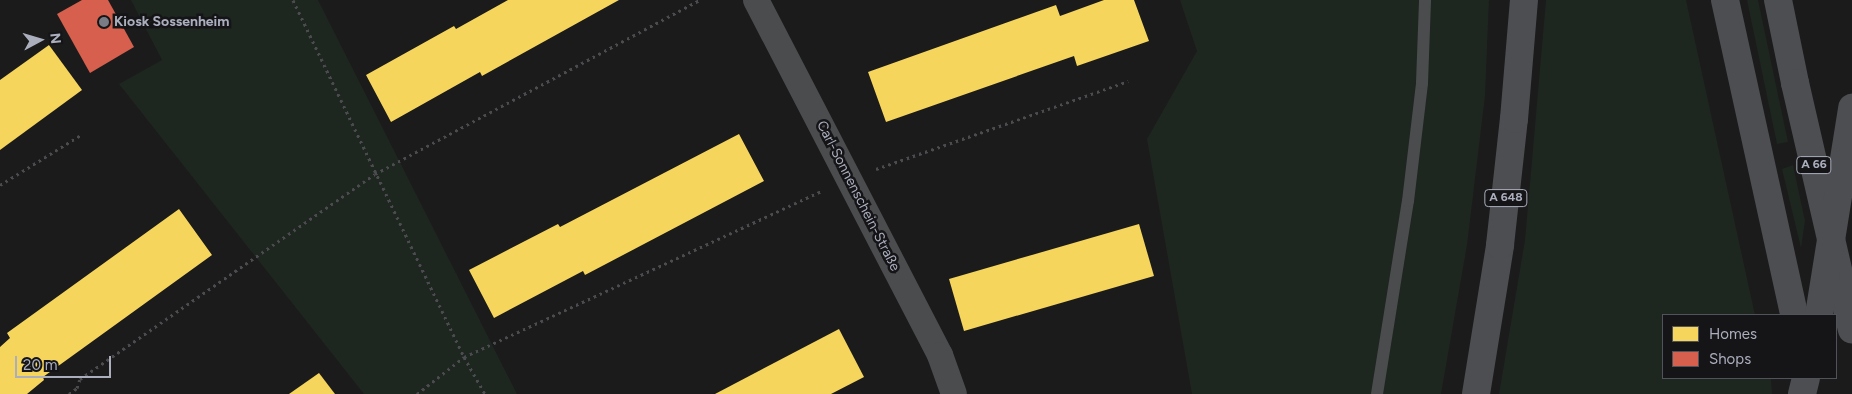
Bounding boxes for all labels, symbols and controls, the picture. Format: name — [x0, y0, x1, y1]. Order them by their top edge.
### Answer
place label: Kiosk Sossenheim — [114, 14, 229, 30]
north arrow — [15, 15, 65, 65]
marker: Kiosk Sossenheim — [98, 16, 110, 28]
text: N — [46, 32, 64, 45]
street label: Carl-Sonnenschein-Straße — [813, 118, 903, 274]
road number: A 66 — [1795, 156, 1833, 174]
road number: A 648 — [1484, 188, 1528, 208]
legend — [1662, 314, 1837, 379]
text: Homes — [1709, 325, 1757, 343]
scale bar — [18, 346, 114, 378]
text: Shops — [1709, 350, 1751, 368]
text: 20 m — [23, 356, 57, 374]

